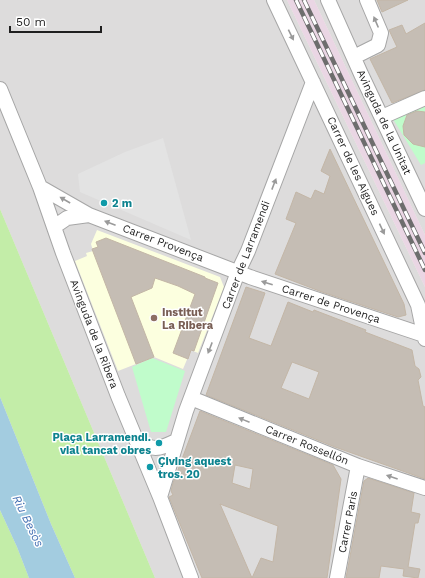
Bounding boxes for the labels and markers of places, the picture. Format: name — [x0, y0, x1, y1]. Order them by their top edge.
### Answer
place label: 2 m — [112, 197, 132, 210]
marker: 2 m — [99, 198, 109, 208]
place label: Institut La Ribera — [162, 306, 214, 332]
marker: Institut La Ribera — [149, 313, 159, 323]
place label: Plaça Larramendi. vial tancat obres — [52, 431, 151, 457]
marker: Plaça Larramendi. vial tancat obres — [154, 438, 164, 448]
place label: Çiving aquest tros. 20 — [158, 455, 231, 481]
marker: Çiving aquest tros. 20 — [145, 462, 155, 472]

